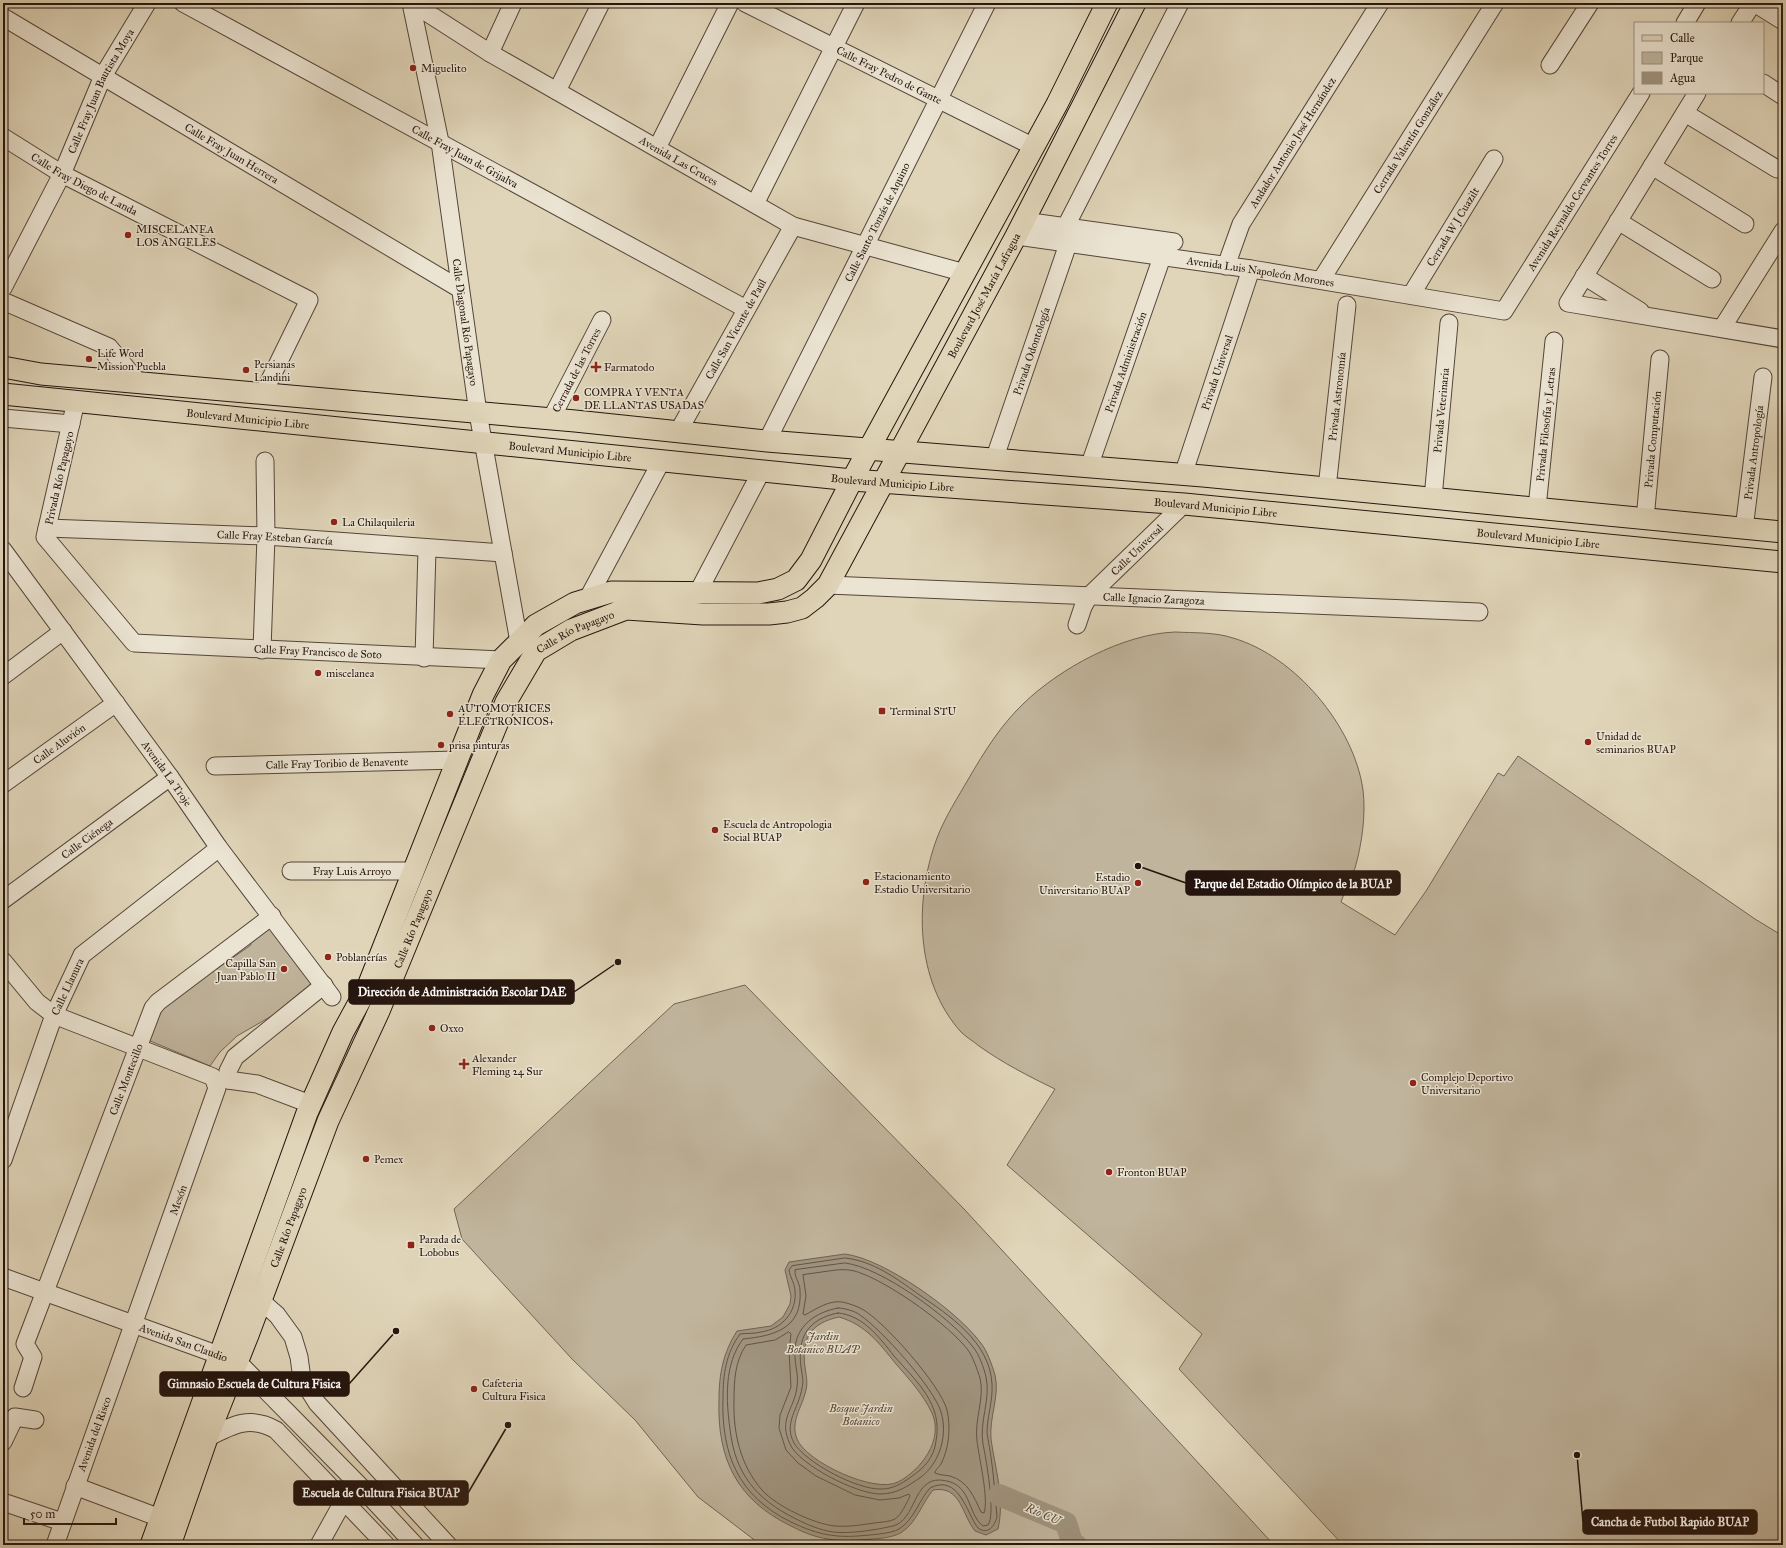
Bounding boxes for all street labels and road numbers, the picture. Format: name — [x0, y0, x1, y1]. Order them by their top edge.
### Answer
street label: Calle Fray Juan Bautista Moya — [65, 26, 137, 156]
street label: Calle Fray Pedro de Gante — [834, 44, 944, 107]
street label: Andador Antonio José Hernández — [1246, 75, 1339, 211]
street label: Cerrada Valentín González — [1371, 88, 1445, 196]
street label: Calle Fray Juan Herrera — [182, 121, 281, 187]
street label: Calle Fray Juan de Grijalva — [409, 123, 521, 191]
street label: Avenida Reynaldo Cervantes Torres — [1524, 132, 1620, 274]
street label: Avenida Las Cruces — [636, 133, 720, 189]
street label: Calle Fray Diego de Landa — [29, 150, 140, 219]
street label: Calle Santo Tomás de Aquino — [842, 160, 913, 284]
street label: Cerrada W J Cuazilt — [1424, 185, 1482, 269]
street label: Boulevard José María Lafragua — [945, 231, 1023, 361]
street label: Avenida Luis Napoleón Morones — [1185, 254, 1335, 290]
street label: Calle Diagonal Río Papagayo — [449, 258, 480, 387]
street label: Calle San Vicente de Paúl — [703, 277, 769, 382]
street label: Privada Odontología — [1011, 305, 1053, 397]
street label: Privada Administración — [1102, 310, 1149, 414]
street label: Cerrada de las Torres — [550, 326, 604, 415]
street label: Privada Universal — [1199, 333, 1236, 412]
street label: Privada Astronomía — [1326, 351, 1349, 442]
street label: Privada Veterinaria — [1431, 367, 1452, 453]
street label: Privada Filosofía y Letras — [1534, 367, 1558, 482]
street label: Privada Computación — [1642, 390, 1664, 488]
street label: Privada Antropología — [1742, 404, 1766, 501]
street label: Boulevard Municipio Libre — [186, 407, 310, 432]
street label: Privada Río Papagayo — [42, 430, 77, 526]
street label: Boulevard Municipio Libre — [508, 439, 633, 465]
street label: Boulevard Municipio Libre — [830, 472, 955, 494]
street label: Boulevard Municipio Libre — [1154, 496, 1278, 520]
street label: Calle Universal — [1108, 522, 1166, 578]
street label: Boulevard Municipio Libre — [1476, 526, 1601, 551]
street label: Calle Fray Esteban García — [217, 528, 333, 548]
street label: Calle Ignacio Zaragoza — [1103, 590, 1205, 608]
street label: Calle Río Papagayo — [534, 608, 617, 656]
street label: Calle Fray Francisco de Soto — [254, 643, 383, 661]
street label: Calle Aluvión — [31, 721, 88, 767]
street label: Avenida La Troje — [138, 737, 194, 809]
street label: Calle Fray Toribio de Benavente — [265, 755, 409, 772]
street label: Calle Ciénega — [59, 815, 116, 862]
street label: Fray Luis Arroyo — [313, 865, 392, 878]
street label: Calle Río Papagayo — [391, 887, 436, 970]
street label: Calle Llanura — [49, 956, 87, 1017]
street label: Calle Montecillo — [107, 1042, 146, 1117]
street label: Mesón — [167, 1183, 190, 1217]
street label: Calle Río Papagayo — [268, 1185, 310, 1270]
street label: Avenida San Claudio — [137, 1321, 230, 1365]
street label: Avenida del Risco — [75, 1395, 114, 1474]

